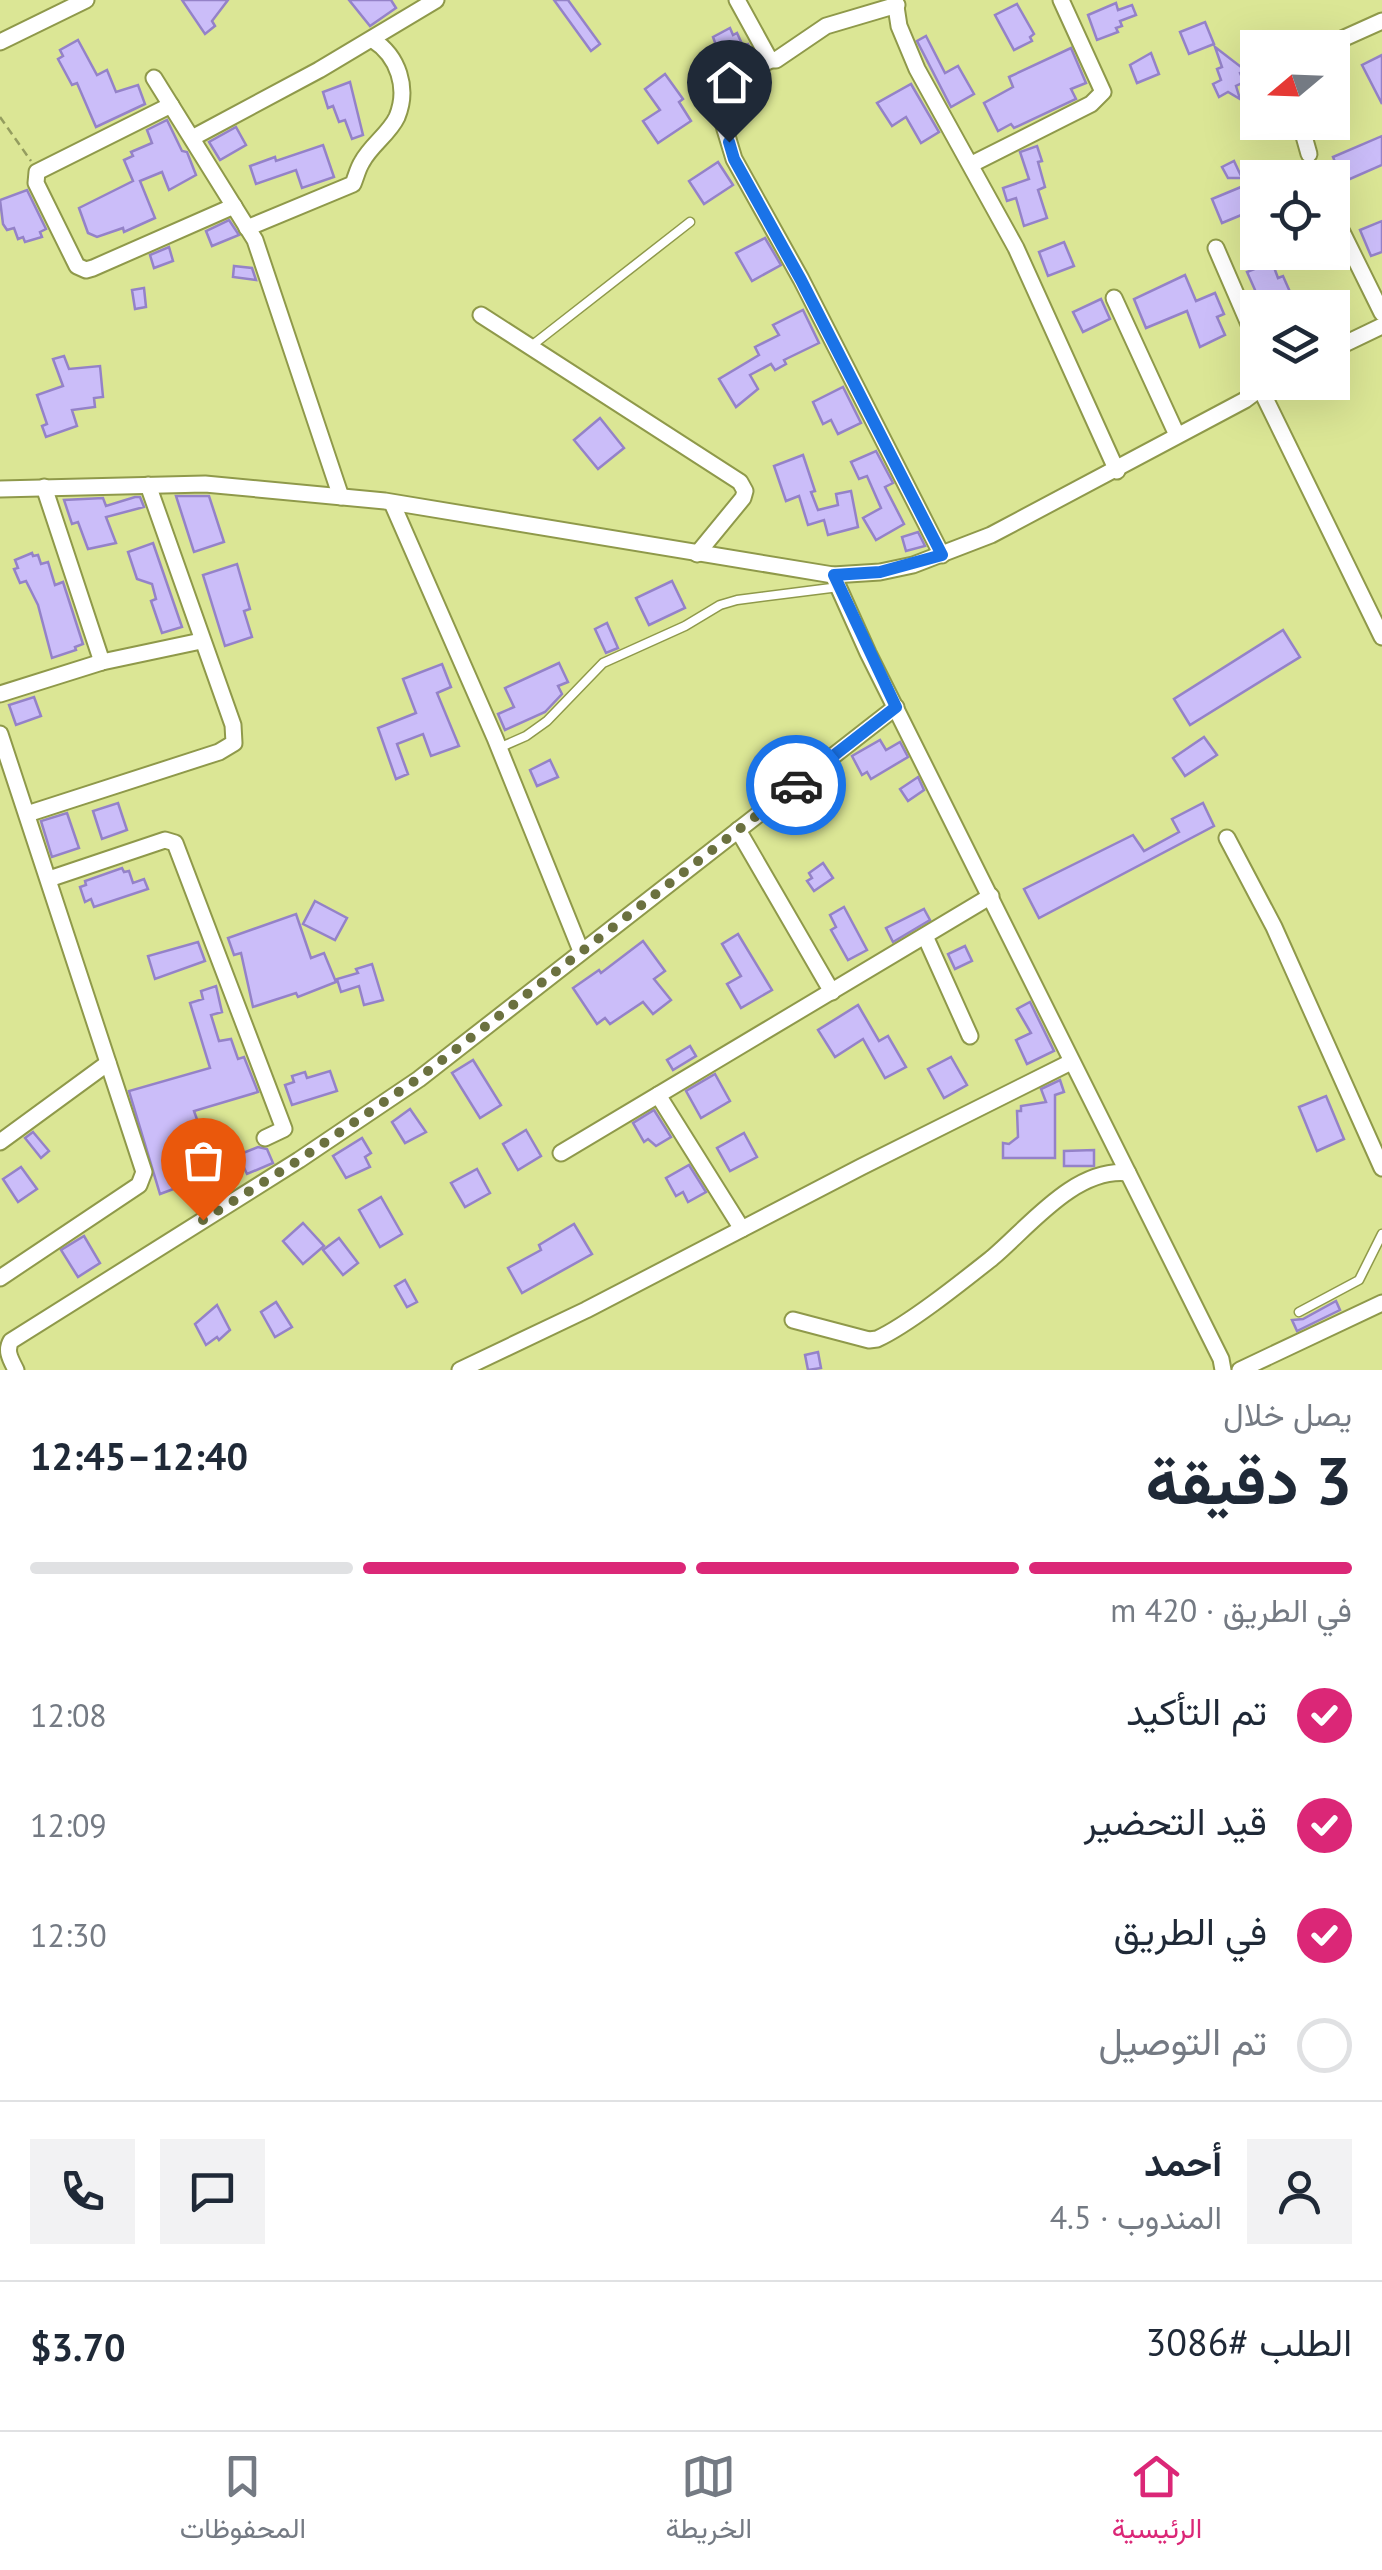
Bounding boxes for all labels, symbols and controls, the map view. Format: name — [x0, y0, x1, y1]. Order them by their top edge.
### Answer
north arrow — [1240, 30, 1350, 140]
map controls — [1240, 30, 1350, 400]
pin — [687, 40, 772, 143]
icon: home — [702, 55, 757, 110]
button: locate — [1240, 160, 1350, 270]
button: layers — [1240, 290, 1350, 400]
courier — [746, 735, 846, 835]
icon: car — [769, 758, 824, 813]
pin — [161, 1118, 246, 1221]
icon: bag — [176, 1133, 231, 1188]
text: يصل خلال — [1223, 1393, 1352, 1435]
text: 12:40–12:45 — [30, 1431, 248, 1480]
text: 3 دقيقة — [1145, 1438, 1352, 1522]
text: في الطريق · 420 m — [1110, 1589, 1352, 1631]
text: تم التأكيد — [1126, 1686, 1267, 1735]
icon: check — [1297, 1688, 1352, 1743]
text: 12:08 — [30, 1694, 107, 1736]
text: قيد التحضير — [1084, 1796, 1267, 1845]
icon: check — [1297, 1798, 1352, 1853]
text: 12:09 — [30, 1804, 107, 1846]
text: في الطريق — [1114, 1906, 1267, 1955]
icon: check — [1297, 1908, 1352, 1963]
text: 12:30 — [30, 1914, 107, 1956]
text: تم التوصيل — [1099, 2016, 1267, 2065]
text: أحمد — [1144, 2137, 1222, 2186]
button: phone — [30, 2139, 135, 2244]
button: chat — [160, 2139, 265, 2244]
button: person — [1247, 2139, 1352, 2244]
text: المندوب · 4.5 — [1050, 2196, 1222, 2238]
text: الطلب #3086 — [1146, 2317, 1352, 2366]
text: $3.70 — [30, 2322, 126, 2371]
tab: المحفوظات — [180, 2449, 306, 2553]
tab: الخريطة — [666, 2449, 752, 2553]
tab: الرئيسية — [1112, 2449, 1202, 2553]

